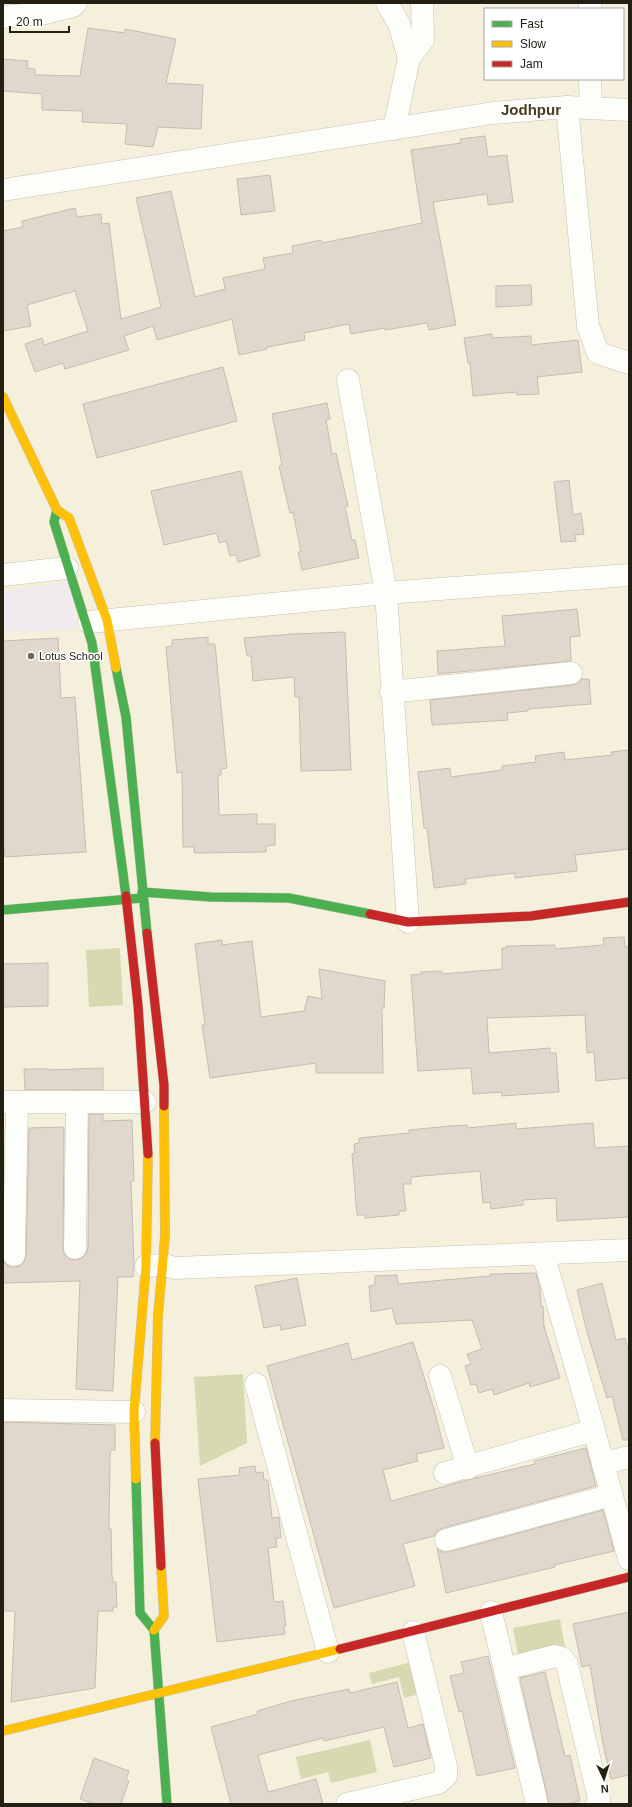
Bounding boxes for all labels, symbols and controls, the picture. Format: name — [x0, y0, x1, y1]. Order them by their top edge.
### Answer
scale bar — [10, 8, 69, 34]
legend — [484, 8, 624, 80]
text: 20 m — [16, 15, 43, 29]
text: Fast — [520, 17, 544, 31]
text: Slow — [520, 37, 546, 51]
text: Jam — [520, 57, 543, 71]
district label: Jodhpur — [501, 101, 561, 118]
place label: Lotus School — [39, 650, 103, 662]
marker: Lotus School — [26, 651, 36, 661]
north arrow — [584, 1759, 624, 1799]
text: N — [600, 1783, 609, 1795]

